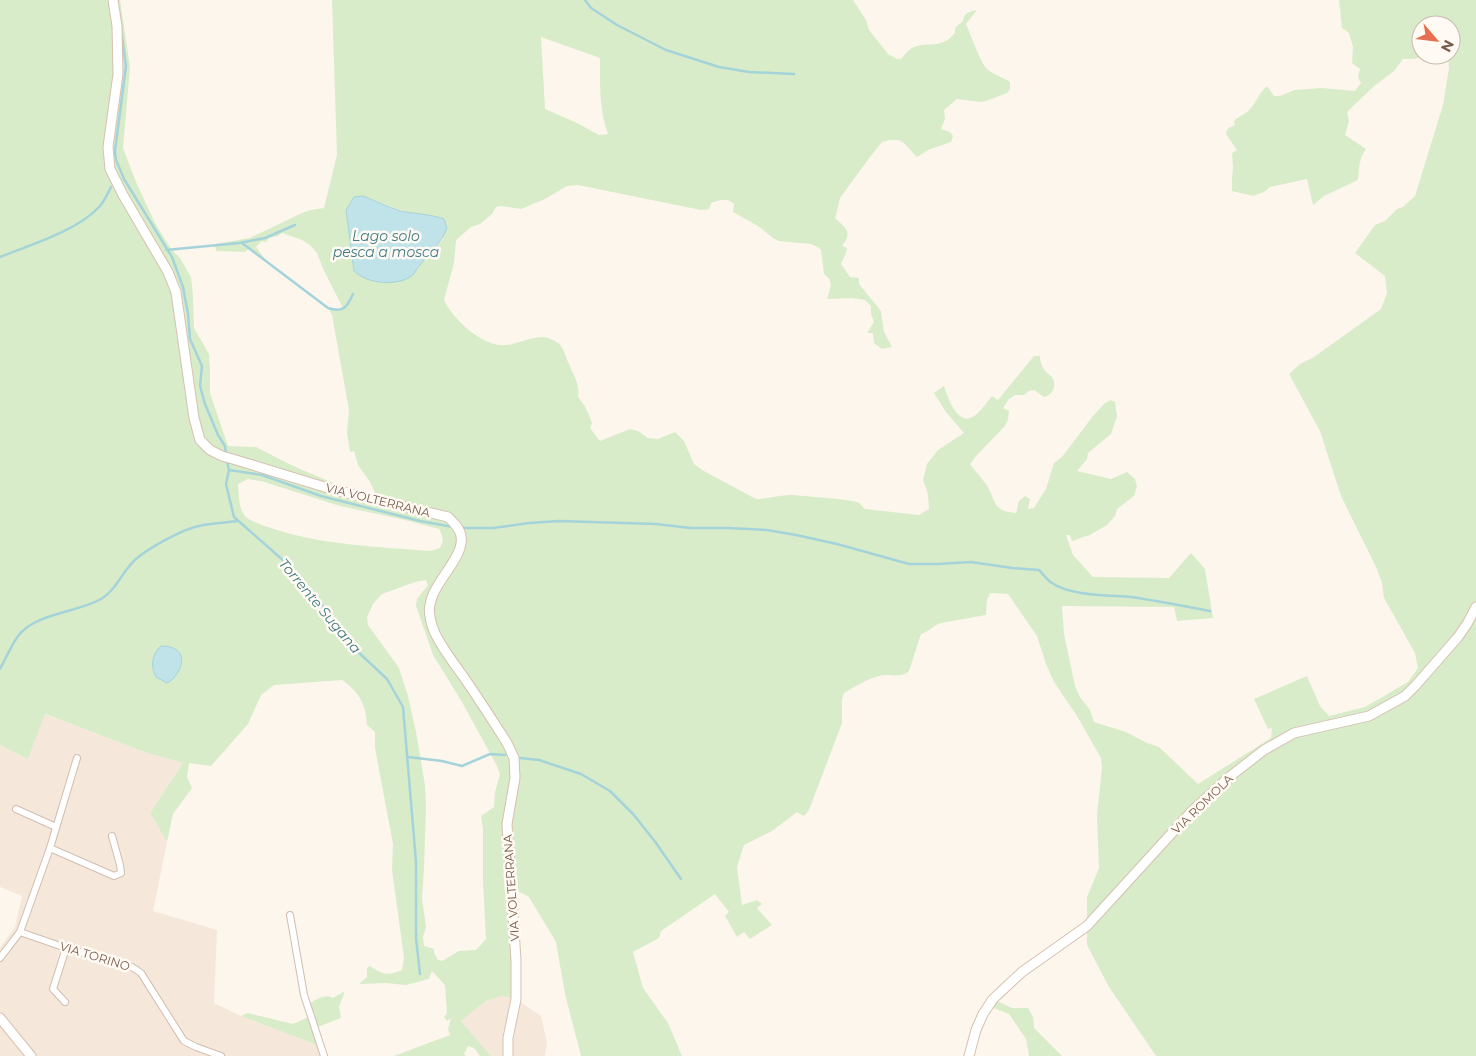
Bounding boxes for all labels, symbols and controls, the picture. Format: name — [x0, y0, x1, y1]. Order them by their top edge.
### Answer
north arrow — [1411, 15, 1461, 65]
text: N — [1437, 37, 1458, 55]
water label: Lago solo pesca a mosca — [333, 227, 439, 261]
street label: VIA VOLTERRANA — [324, 480, 432, 520]
water label: Torrente Sugana — [275, 555, 365, 657]
street label: VIA ROMOLA — [1168, 771, 1236, 837]
street label: VIA VOLTERRANA — [500, 834, 522, 942]
street label: VIA TORINO — [58, 938, 132, 974]

